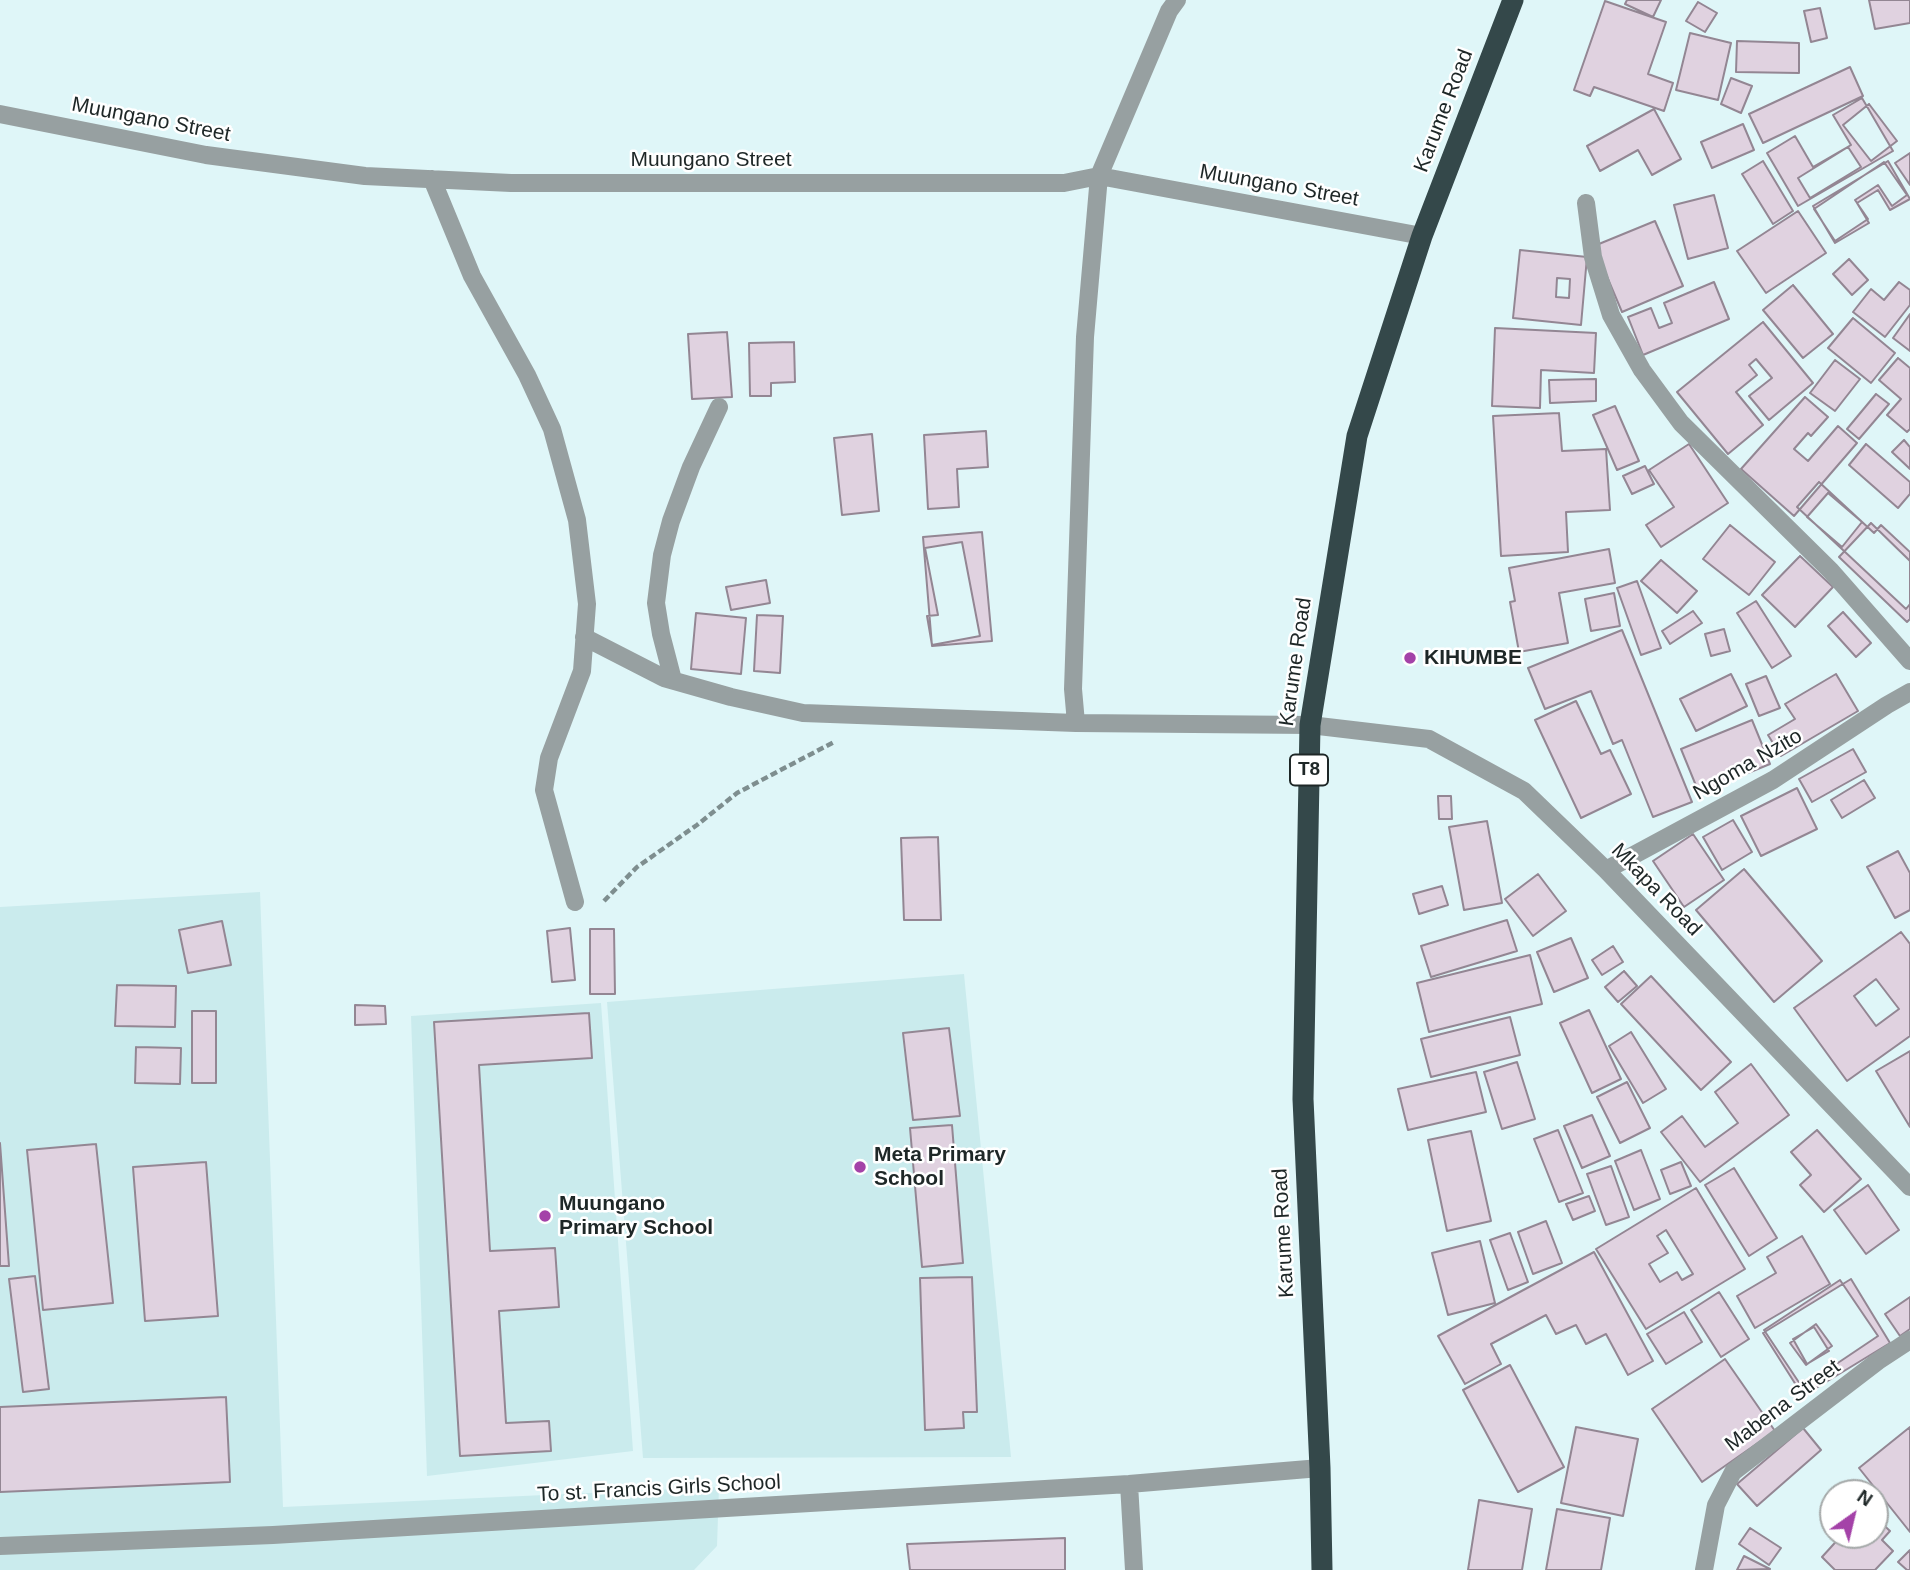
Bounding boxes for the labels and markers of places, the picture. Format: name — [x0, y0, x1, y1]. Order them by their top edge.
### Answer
place label: KIHUMBE — [1424, 645, 1522, 671]
marker: KIHUMBE — [1402, 650, 1418, 666]
place label: Meta Primary School — [874, 1142, 1006, 1192]
marker: Meta Primary School — [852, 1159, 868, 1175]
place label: Muungano Primary School — [559, 1191, 713, 1241]
marker: Muungano Primary School — [537, 1208, 553, 1224]

